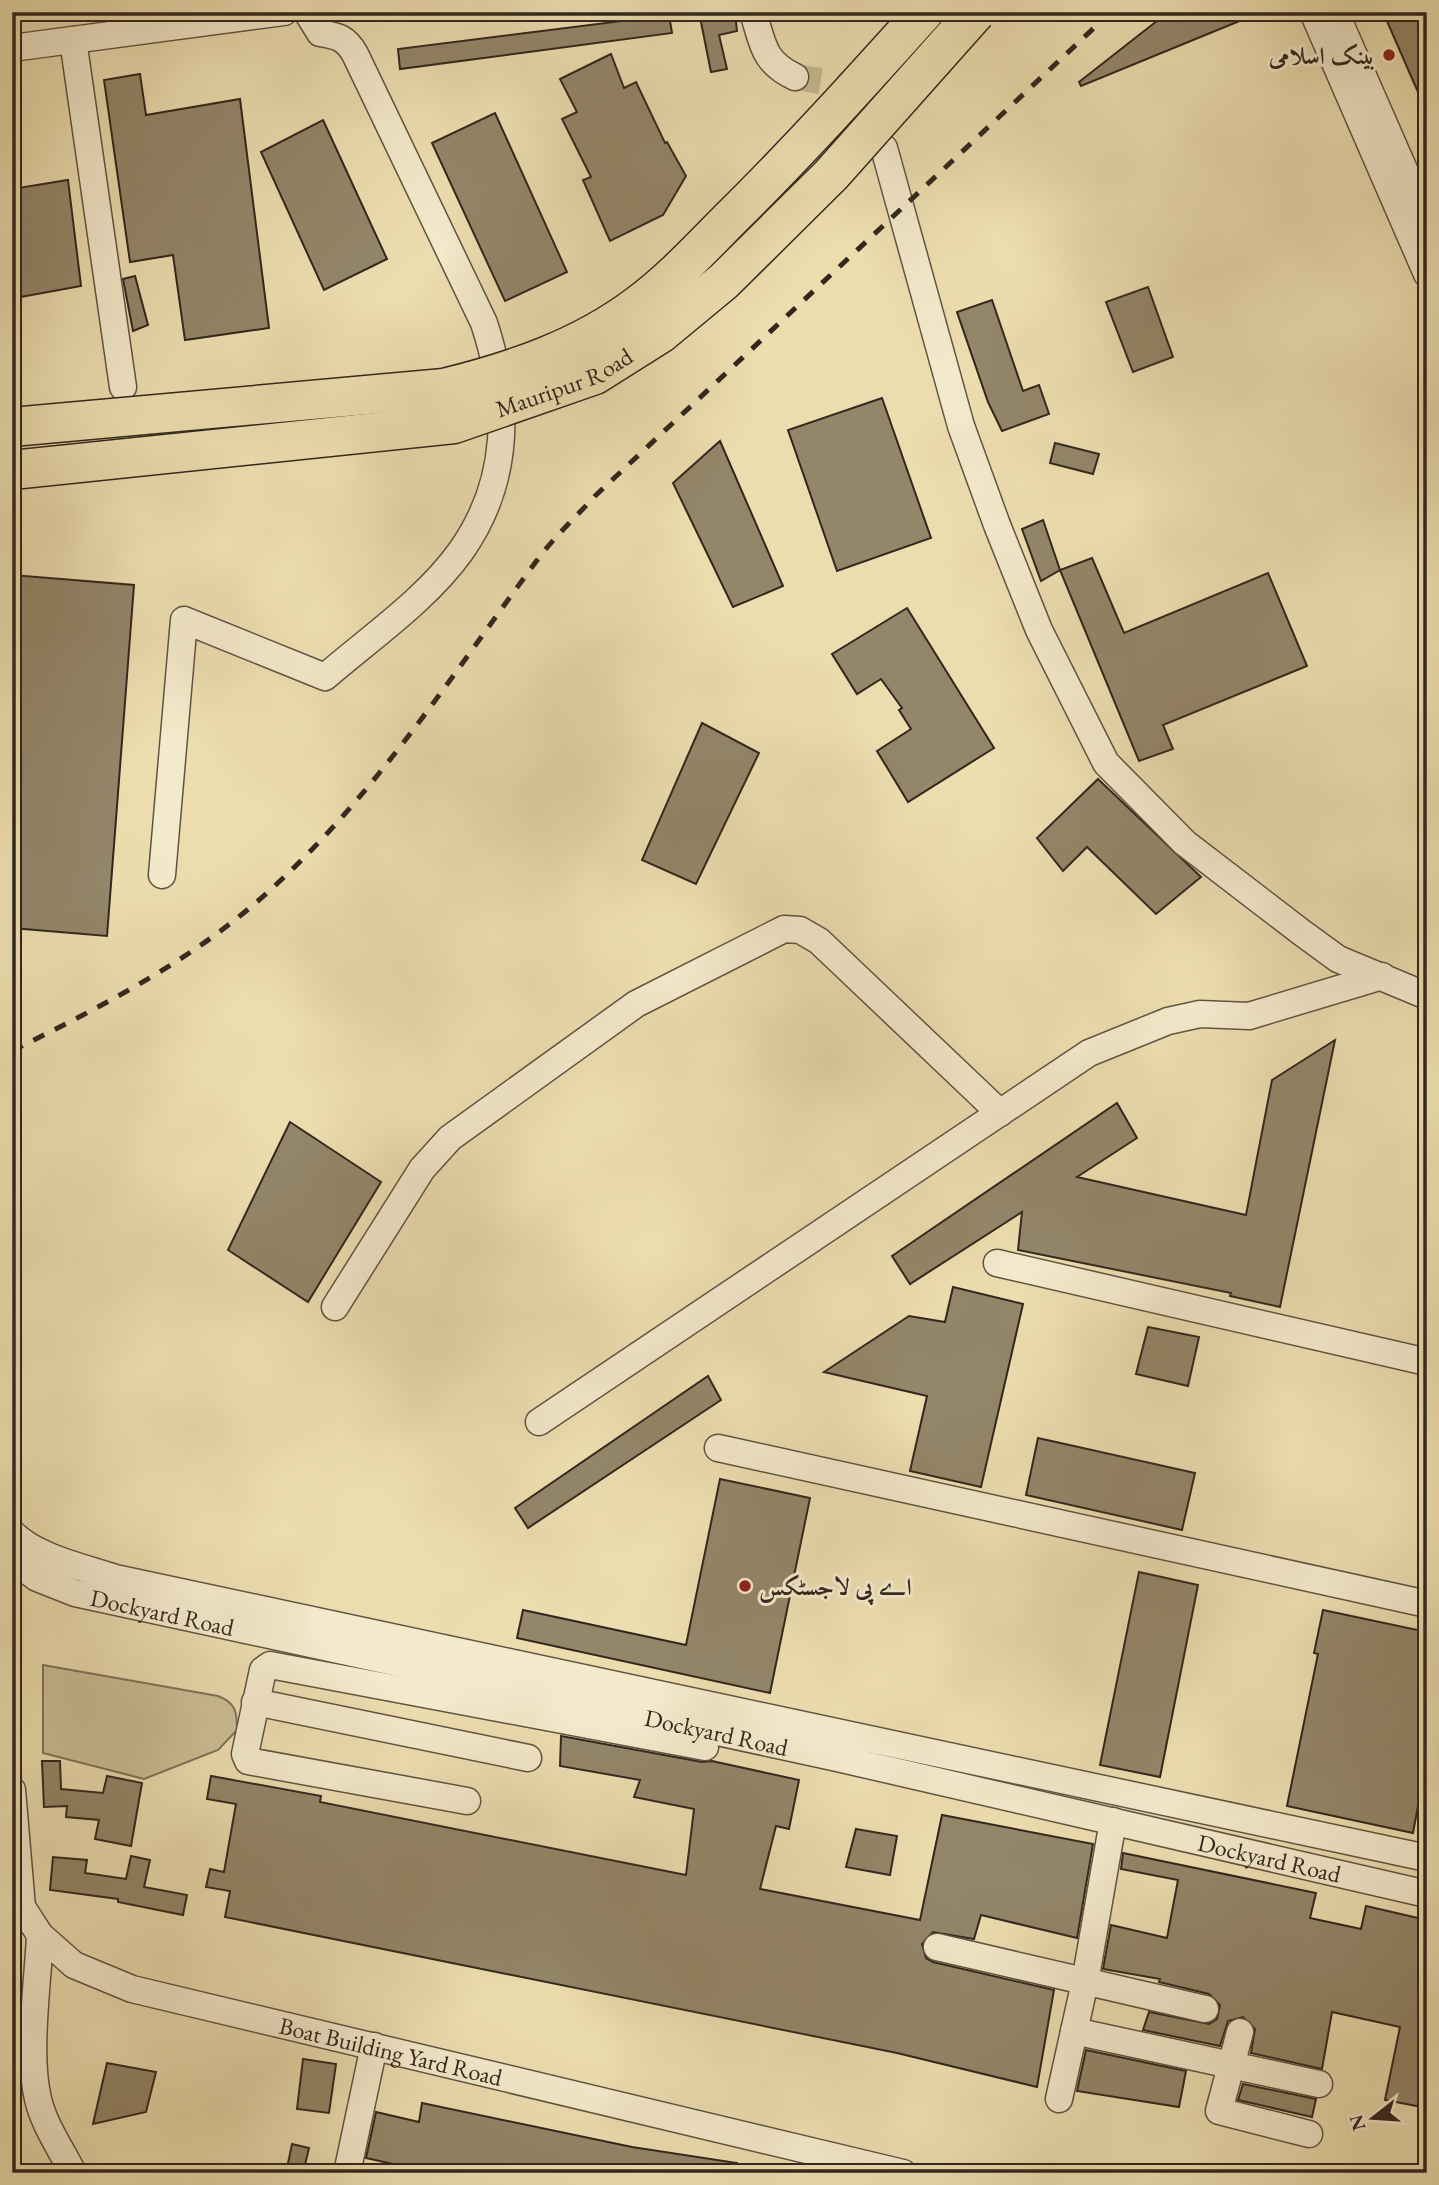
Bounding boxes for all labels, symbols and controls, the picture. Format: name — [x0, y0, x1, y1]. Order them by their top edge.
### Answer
place label: بینک اسلامی — [1268, 40, 1375, 71]
marker: بینک اسلامی — [1381, 47, 1397, 63]
street label: Mauripur Road — [491, 340, 639, 424]
place label: اے پی لاجسٹکس — [759, 1571, 912, 1606]
marker: اے پی لاجسٹکس — [737, 1578, 753, 1594]
street label: Dockyard Road — [88, 1581, 238, 1643]
street label: Dockyard Road — [642, 1701, 792, 1763]
street label: Dockyard Road — [1195, 1826, 1345, 1889]
street label: Boat Building Yard Road — [276, 2009, 506, 2093]
north arrow — [1338, 2084, 1408, 2154]
text: N — [1343, 2111, 1371, 2134]

